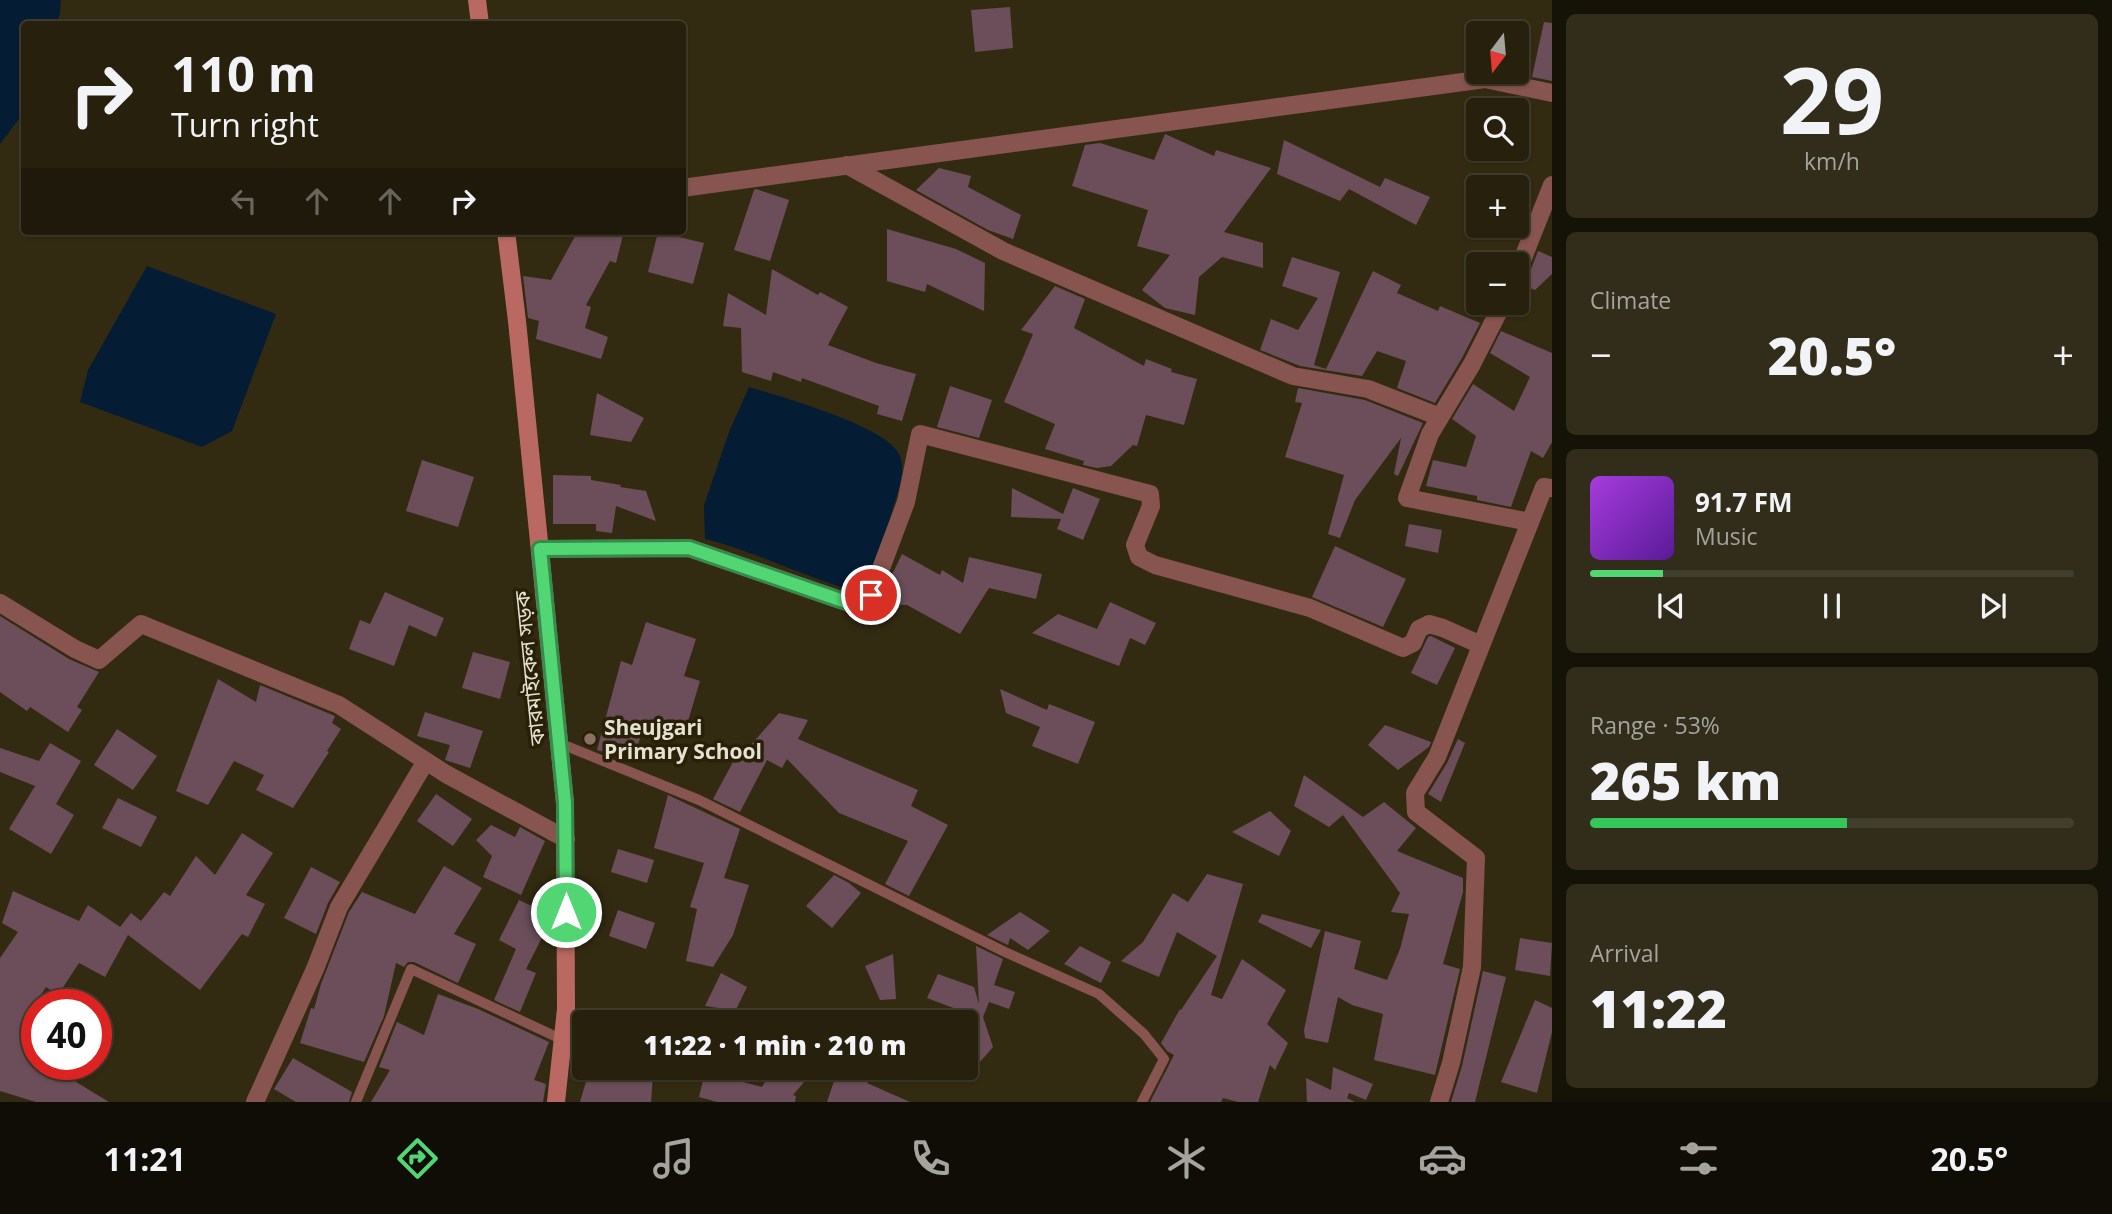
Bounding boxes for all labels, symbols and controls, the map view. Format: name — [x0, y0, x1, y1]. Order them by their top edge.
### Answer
north arrow — [1466, 21, 1530, 84]
map controls — [1466, 21, 1529, 315]
text: 29 — [1780, 37, 1884, 161]
text: 110 m — [171, 40, 316, 106]
icon: right — [56, 49, 147, 140]
button: search — [1466, 98, 1529, 161]
text: Turn right — [171, 103, 319, 146]
text: km/h — [1804, 145, 1860, 177]
button: + — [1466, 175, 1529, 238]
icon: left — [225, 182, 263, 220]
icon: ahead — [298, 182, 336, 220]
icon: ahead — [371, 182, 409, 220]
icon: right — [444, 182, 482, 220]
button: − — [1466, 252, 1529, 315]
text: Climate — [1590, 284, 1671, 316]
text: 20.5° — [1768, 319, 1896, 390]
text: − — [1590, 328, 1612, 380]
text: + — [2052, 328, 2074, 380]
text: 91.7 FM — [1695, 484, 1793, 520]
text: Music — [1695, 520, 1758, 552]
pin — [841, 565, 901, 625]
icon: arrive — [852, 576, 890, 614]
icon: previous — [1652, 587, 1690, 625]
icon: pause — [1813, 587, 1851, 625]
icon: next — [1974, 587, 2012, 625]
street label: কারমাইকেল সড়ক — [507, 588, 551, 748]
text: Range · 53% — [1590, 709, 1720, 741]
place label: Sheujgari Primary School — [604, 713, 762, 765]
marker: Sheujgari Primary School — [582, 731, 598, 747]
text: 265 km — [1590, 744, 1781, 815]
position arrow — [529, 875, 603, 949]
text: Arrival — [1590, 937, 1659, 969]
text: 11:22 — [1590, 972, 1727, 1043]
speed limit sign: 40 — [21, 989, 112, 1080]
text: 11:22 · 1 min · 210 m — [644, 1027, 906, 1063]
icon: directions — [393, 1134, 442, 1183]
icon: music — [649, 1134, 698, 1183]
icon: phone — [906, 1134, 955, 1183]
icon: climate — [1162, 1134, 1211, 1183]
icon: car — [1418, 1134, 1467, 1183]
icon: filters — [1674, 1134, 1723, 1183]
text: 11:21 — [104, 1137, 186, 1180]
text: 20.5° — [1931, 1137, 2008, 1180]

